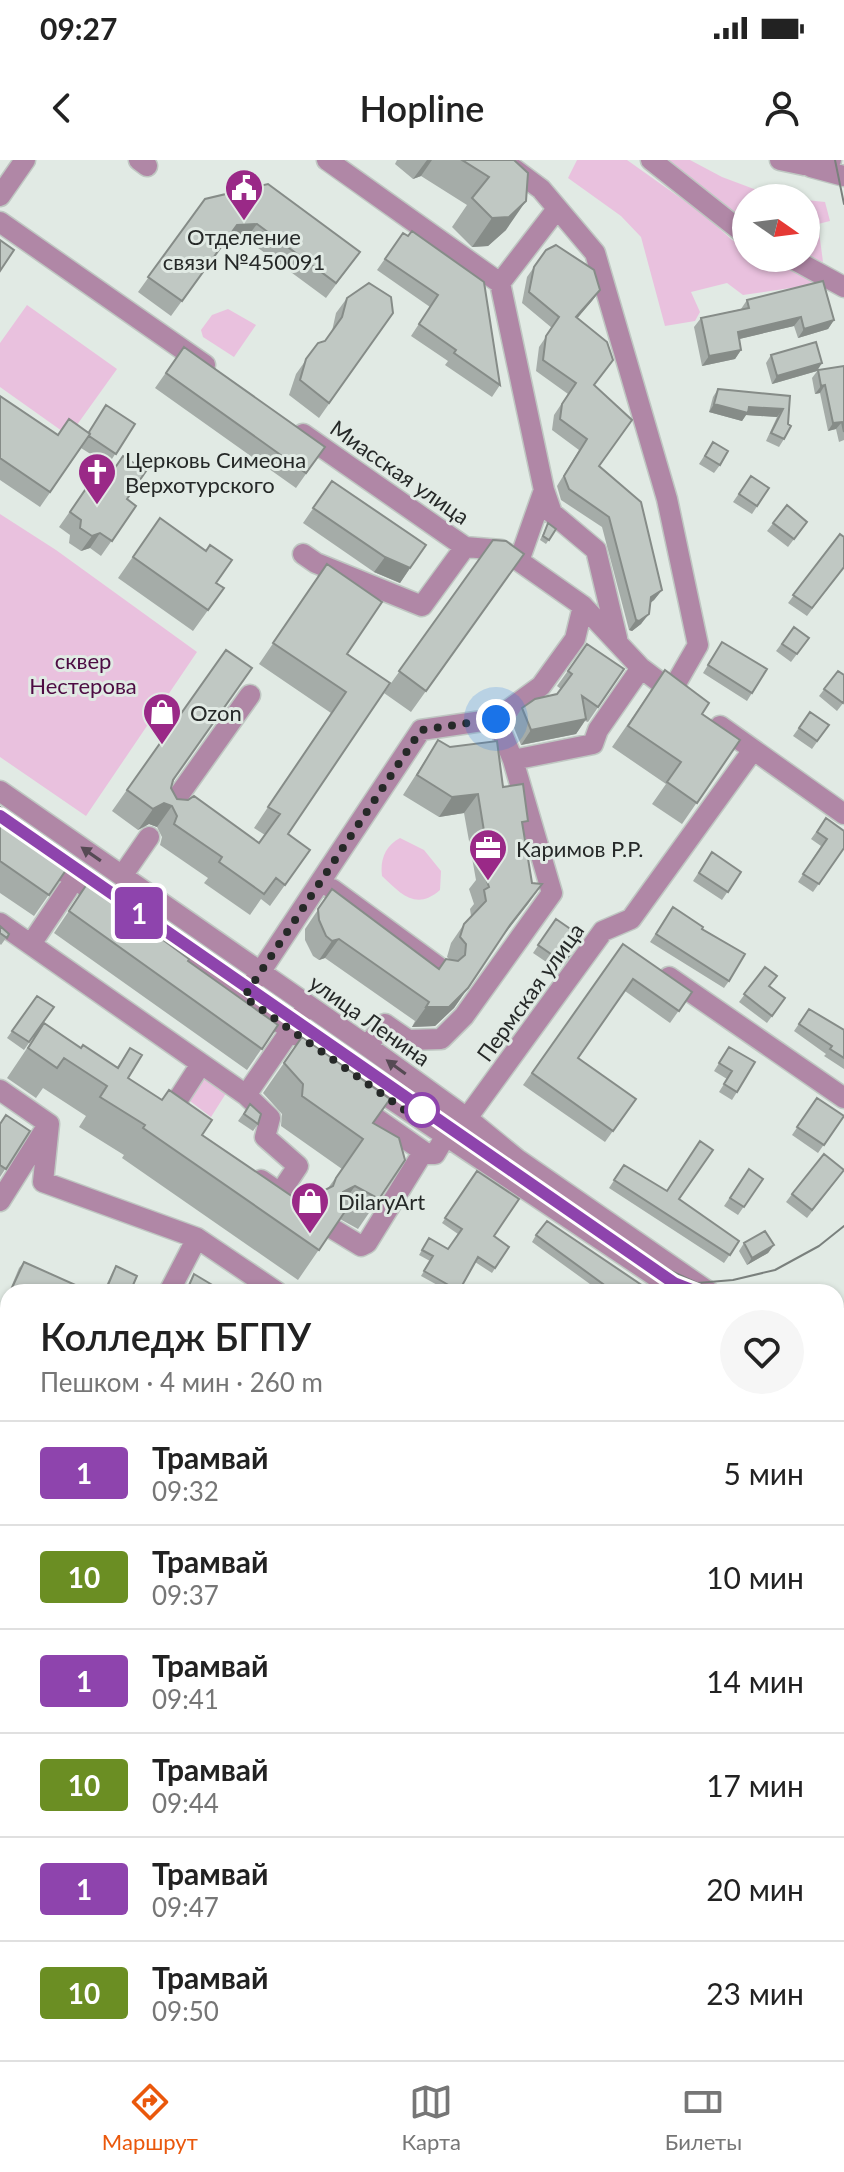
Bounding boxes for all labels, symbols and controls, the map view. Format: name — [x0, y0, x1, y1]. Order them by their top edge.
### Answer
text: 09:27 — [40, 10, 117, 46]
icon: back — [40, 86, 84, 130]
text: Hopline — [360, 86, 484, 130]
icon: person — [760, 86, 804, 130]
public building icon: Отделение связи №450091 — [223, 167, 265, 222]
north arrow — [732, 184, 820, 272]
map controls — [732, 184, 820, 272]
place label: Отделение связи №450091 — [163, 223, 325, 275]
street label: Миасская улица — [325, 414, 475, 530]
place label: Церковь Симеона Верхотурского — [125, 446, 306, 498]
church icon: Церковь Симеона Верхотурского — [76, 451, 118, 506]
park label: сквер Нестерова — [29, 647, 137, 699]
shop icon: Ozon — [141, 691, 183, 746]
place label: Ozon — [190, 699, 242, 726]
your location — [476, 699, 516, 739]
office icon: Каримов Р.Р. — [467, 827, 509, 882]
place label: Каримов Р.Р. — [516, 835, 643, 862]
one-way arrow — [80, 847, 101, 862]
line badge: 1 — [113, 887, 165, 939]
text: 1 — [131, 896, 147, 930]
street label: Пермская улица — [471, 917, 589, 1067]
street label: улица Ленина — [304, 968, 436, 1072]
one-way arrow — [385, 1059, 407, 1075]
unlabelled marker — [405, 1093, 439, 1127]
shop icon: DilaryArt — [289, 1180, 331, 1235]
place label: DilaryArt — [338, 1188, 425, 1215]
button: heart — [720, 1310, 804, 1394]
text: Колледж БГПУ — [40, 1313, 311, 1359]
text: Пешком · 4 мин · 260 m — [40, 1366, 323, 1398]
text: Трамвай — [152, 1439, 269, 1475]
text: 5 мин — [724, 1455, 804, 1491]
text: 1 — [76, 1456, 92, 1490]
text: 09:32 — [152, 1475, 219, 1507]
text: Трамвай — [152, 1543, 269, 1579]
text: 10 мин — [706, 1559, 804, 1595]
text: 10 — [68, 1560, 100, 1594]
text: 09:37 — [152, 1579, 219, 1611]
text: Трамвай — [152, 1647, 269, 1683]
text: 14 мин — [706, 1663, 804, 1699]
text: 1 — [76, 1664, 92, 1698]
text: 09:41 — [152, 1683, 219, 1715]
text: Трамвай — [152, 1751, 269, 1787]
text: 17 мин — [706, 1767, 804, 1803]
text: 10 — [68, 1768, 100, 1802]
text: 09:44 — [152, 1787, 219, 1819]
text: Трамвай — [152, 1855, 269, 1891]
text: 20 мин — [706, 1871, 804, 1907]
text: 1 — [76, 1872, 92, 1906]
text: 09:47 — [152, 1891, 219, 1923]
text: Трамвай — [152, 1959, 269, 1995]
text: 23 мин — [706, 1975, 804, 2011]
text: 10 — [68, 1976, 100, 2010]
text: 09:50 — [152, 1995, 219, 2027]
tab: Маршрут — [102, 2080, 198, 2155]
tab: Карта — [402, 2080, 461, 2155]
tab: Билеты — [665, 2080, 742, 2155]

